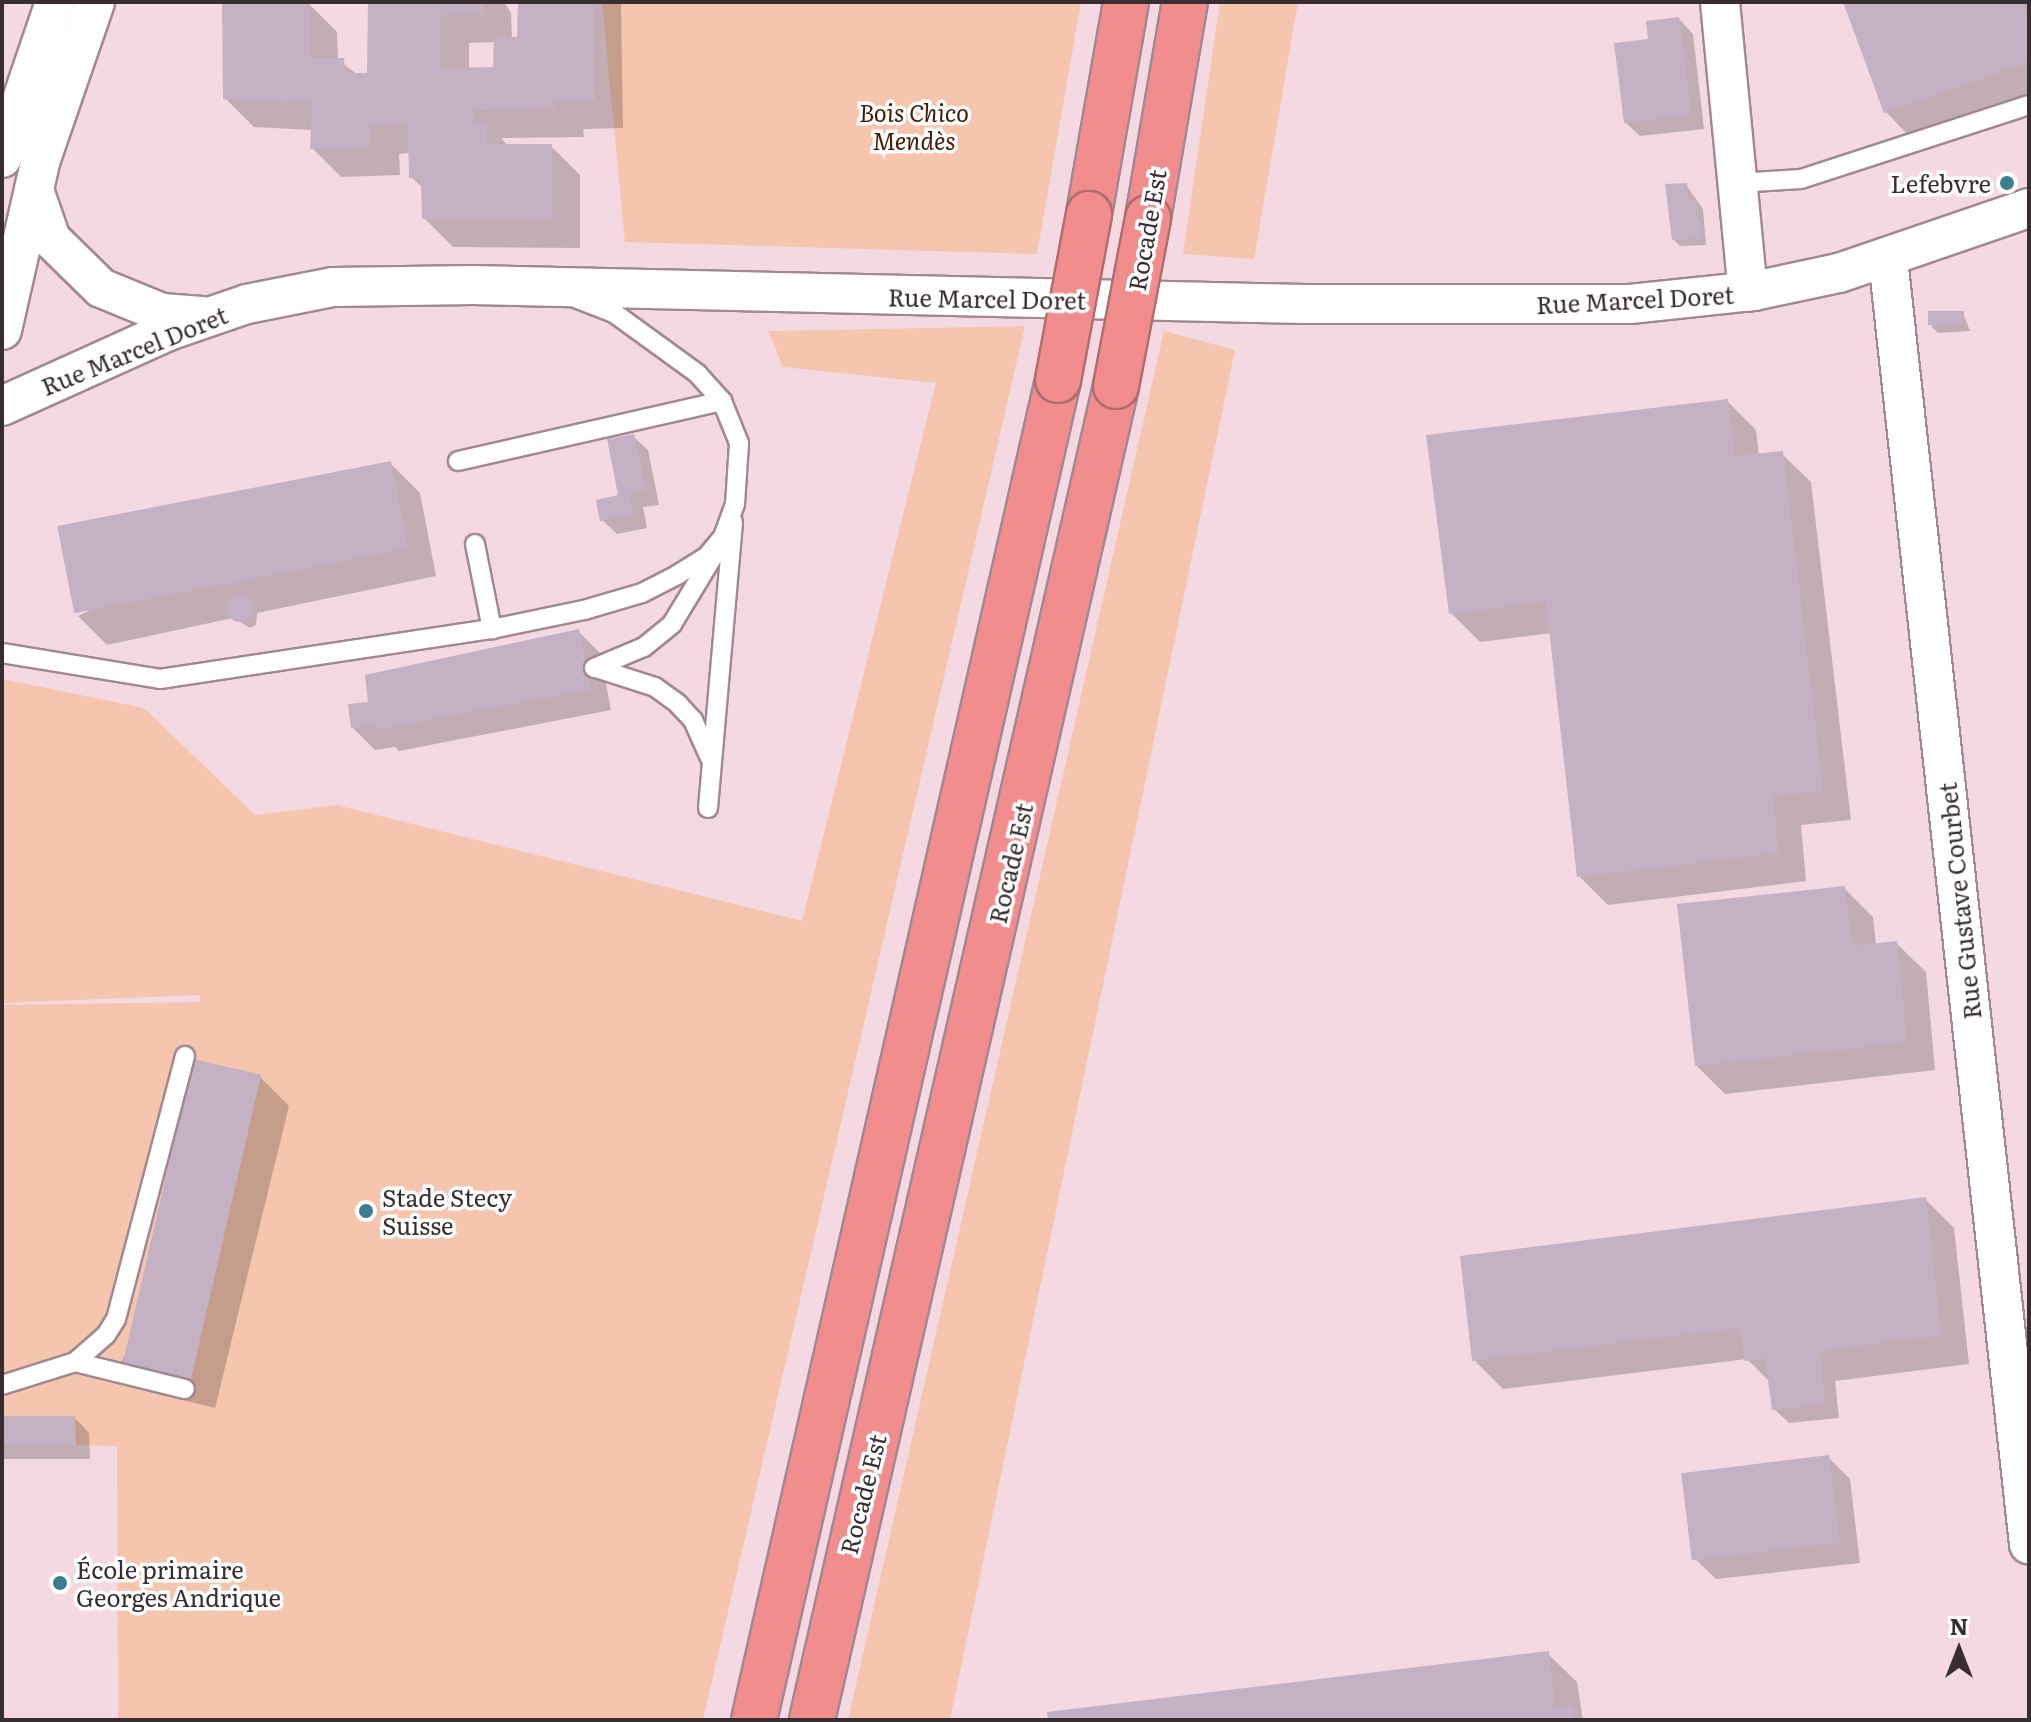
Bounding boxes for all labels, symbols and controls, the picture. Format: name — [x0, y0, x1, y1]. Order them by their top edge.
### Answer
park label: Bois Chico Mendès — [859, 98, 969, 154]
street label: Rocade Est — [1121, 167, 1171, 293]
place label: Lefebvre — [1890, 169, 1991, 197]
marker: Lefebvre — [1998, 174, 2016, 192]
street label: Rue Marcel Doret — [1535, 279, 1735, 319]
street label: Rue Marcel Doret — [888, 282, 1086, 314]
street label: Rue Marcel Doret — [37, 300, 231, 400]
street label: Rue Gustave Courbet — [1932, 781, 1986, 1021]
street label: Rocade Est — [982, 800, 1038, 926]
place label: Stade Stecy Suisse — [382, 1183, 512, 1239]
marker: Stade Stecy Suisse — [357, 1202, 375, 1220]
street label: Rocade Est — [833, 1431, 891, 1557]
place label: École primaire Georges Andrique — [76, 1555, 281, 1611]
marker: École primaire Georges Andrique — [51, 1574, 69, 1592]
text: N — [1950, 1609, 1968, 1642]
north arrow — [1919, 1610, 1999, 1690]

